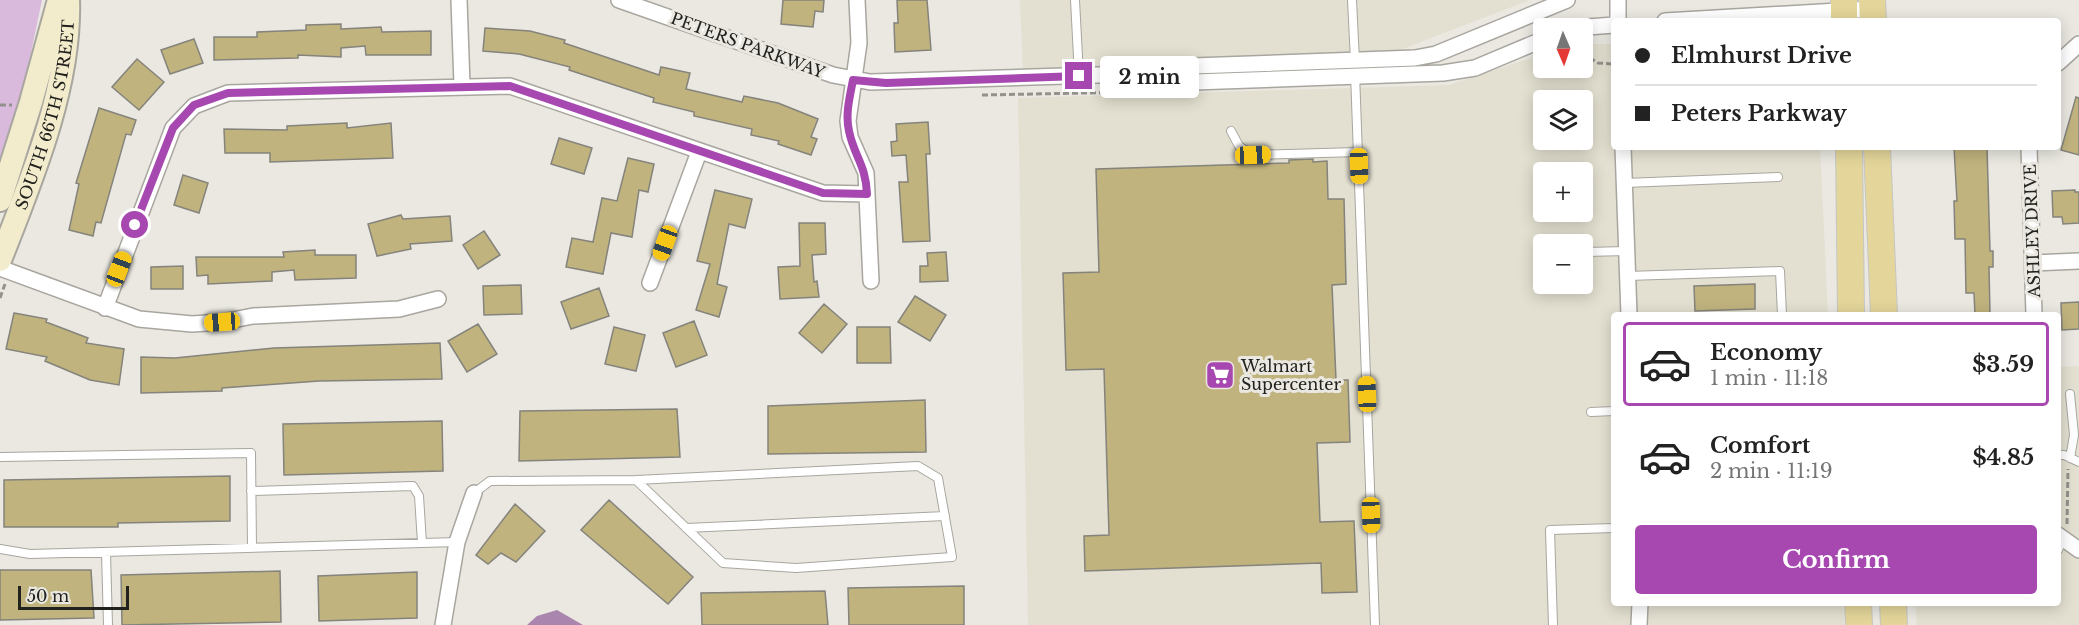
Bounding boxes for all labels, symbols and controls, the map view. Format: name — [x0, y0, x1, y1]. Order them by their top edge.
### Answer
street label: PETERS PARKWAY — [668, 8, 828, 82]
north arrow — [1533, 18, 1593, 78]
map controls — [1533, 18, 1593, 294]
street label: SOUTH 66TH STREET — [11, 19, 78, 212]
text: Elmhurst Drive — [1671, 42, 1852, 69]
callout: 2 min — [1100, 55, 1199, 97]
route end — [1065, 62, 1092, 89]
text: 2 min — [1118, 65, 1181, 89]
button: layers — [1533, 90, 1593, 150]
text: Peters Parkway — [1671, 100, 1847, 127]
car — [1235, 145, 1271, 165]
car — [1349, 148, 1369, 184]
button: + — [1533, 162, 1593, 222]
street label: ASHLEY DRIVE — [2020, 164, 2044, 299]
route start — [121, 211, 148, 238]
car — [650, 223, 680, 263]
button: − — [1533, 234, 1593, 294]
car — [104, 249, 134, 289]
car — [203, 312, 241, 332]
icon: car — [1638, 337, 1692, 391]
text: Economy — [1710, 339, 1822, 366]
text: $3.59 — [1972, 351, 2034, 378]
place label: Walmart Supercenter — [1240, 356, 1342, 394]
supermarket icon: Walmart Supercenter — [1204, 359, 1236, 391]
text: 1 min · 11:18 — [1710, 366, 1828, 390]
car — [1357, 376, 1377, 412]
icon: car — [1638, 430, 1692, 484]
text: Comfort — [1710, 432, 1810, 459]
text: $4.85 — [1972, 444, 2034, 471]
text: 2 min · 11:19 — [1710, 459, 1833, 483]
car — [1361, 497, 1381, 533]
button: Confirm — [1635, 525, 2037, 594]
scale bar — [18, 583, 129, 610]
text: 50 m — [27, 586, 69, 606]

